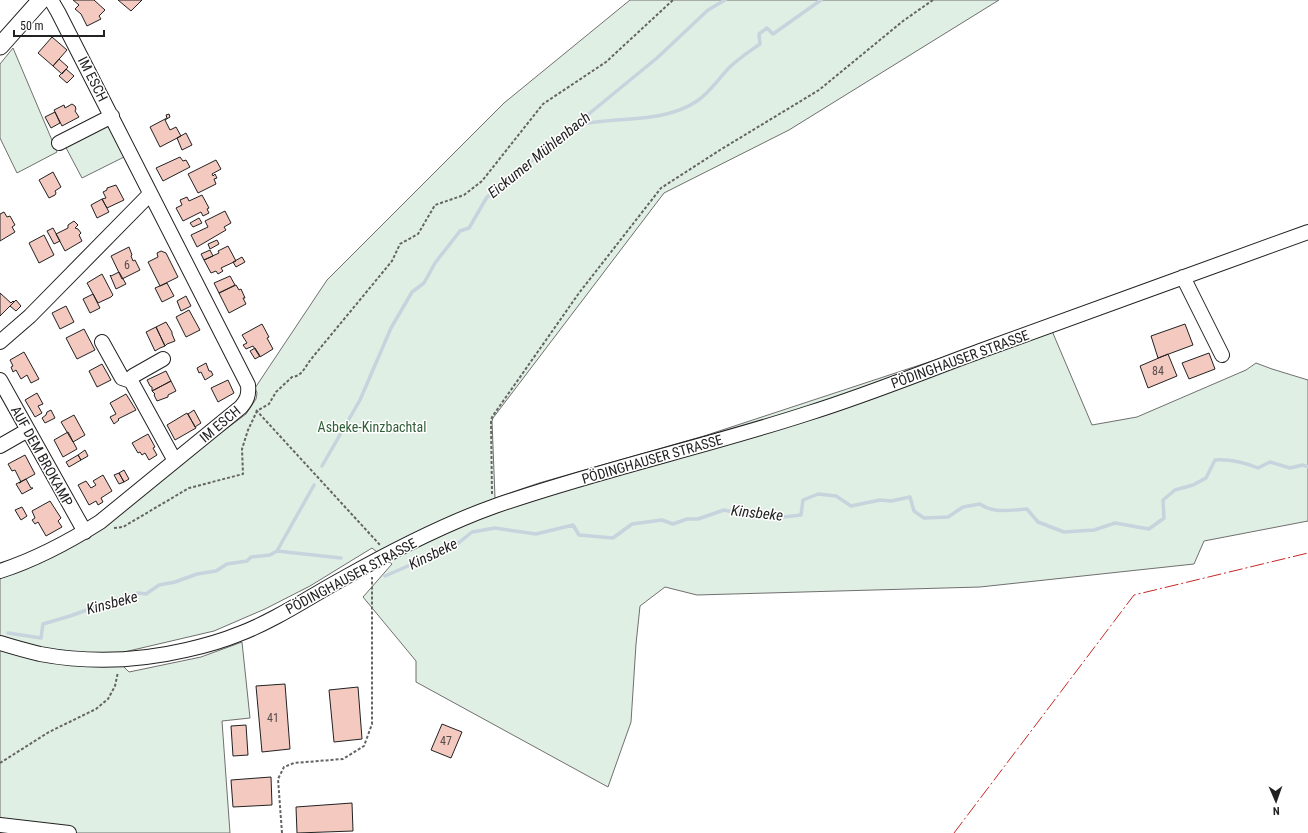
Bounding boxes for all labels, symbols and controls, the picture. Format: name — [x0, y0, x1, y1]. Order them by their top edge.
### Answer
scale bar — [14, 12, 104, 38]
text: 50 m — [20, 19, 44, 33]
street label: IM ESCH — [75, 54, 111, 104]
water label: Eickumer Mühlenbach — [484, 108, 594, 202]
house number: 6 — [124, 258, 130, 272]
street label: PÖDINGHAUSER STRASSE — [889, 327, 1031, 391]
house number: 84 — [1152, 364, 1164, 378]
street label: IM ESCH — [196, 402, 244, 446]
street label: AUF DEM BROKAMP — [8, 403, 76, 509]
park label: Asbeke-Kinzbachtal — [318, 419, 426, 435]
street label: PÖDINGHAUSER STRASSE — [580, 431, 724, 487]
water label: Kinsbeke — [730, 501, 784, 525]
water label: Kinsbeke — [406, 534, 461, 574]
street label: PÖDINGHAUSER STRASSE — [283, 535, 419, 617]
water label: Kinsbeke — [84, 588, 140, 618]
house number: 41 — [267, 711, 279, 725]
house number: 47 — [440, 734, 452, 748]
north arrow — [1256, 781, 1296, 821]
text: N — [1272, 804, 1280, 817]

